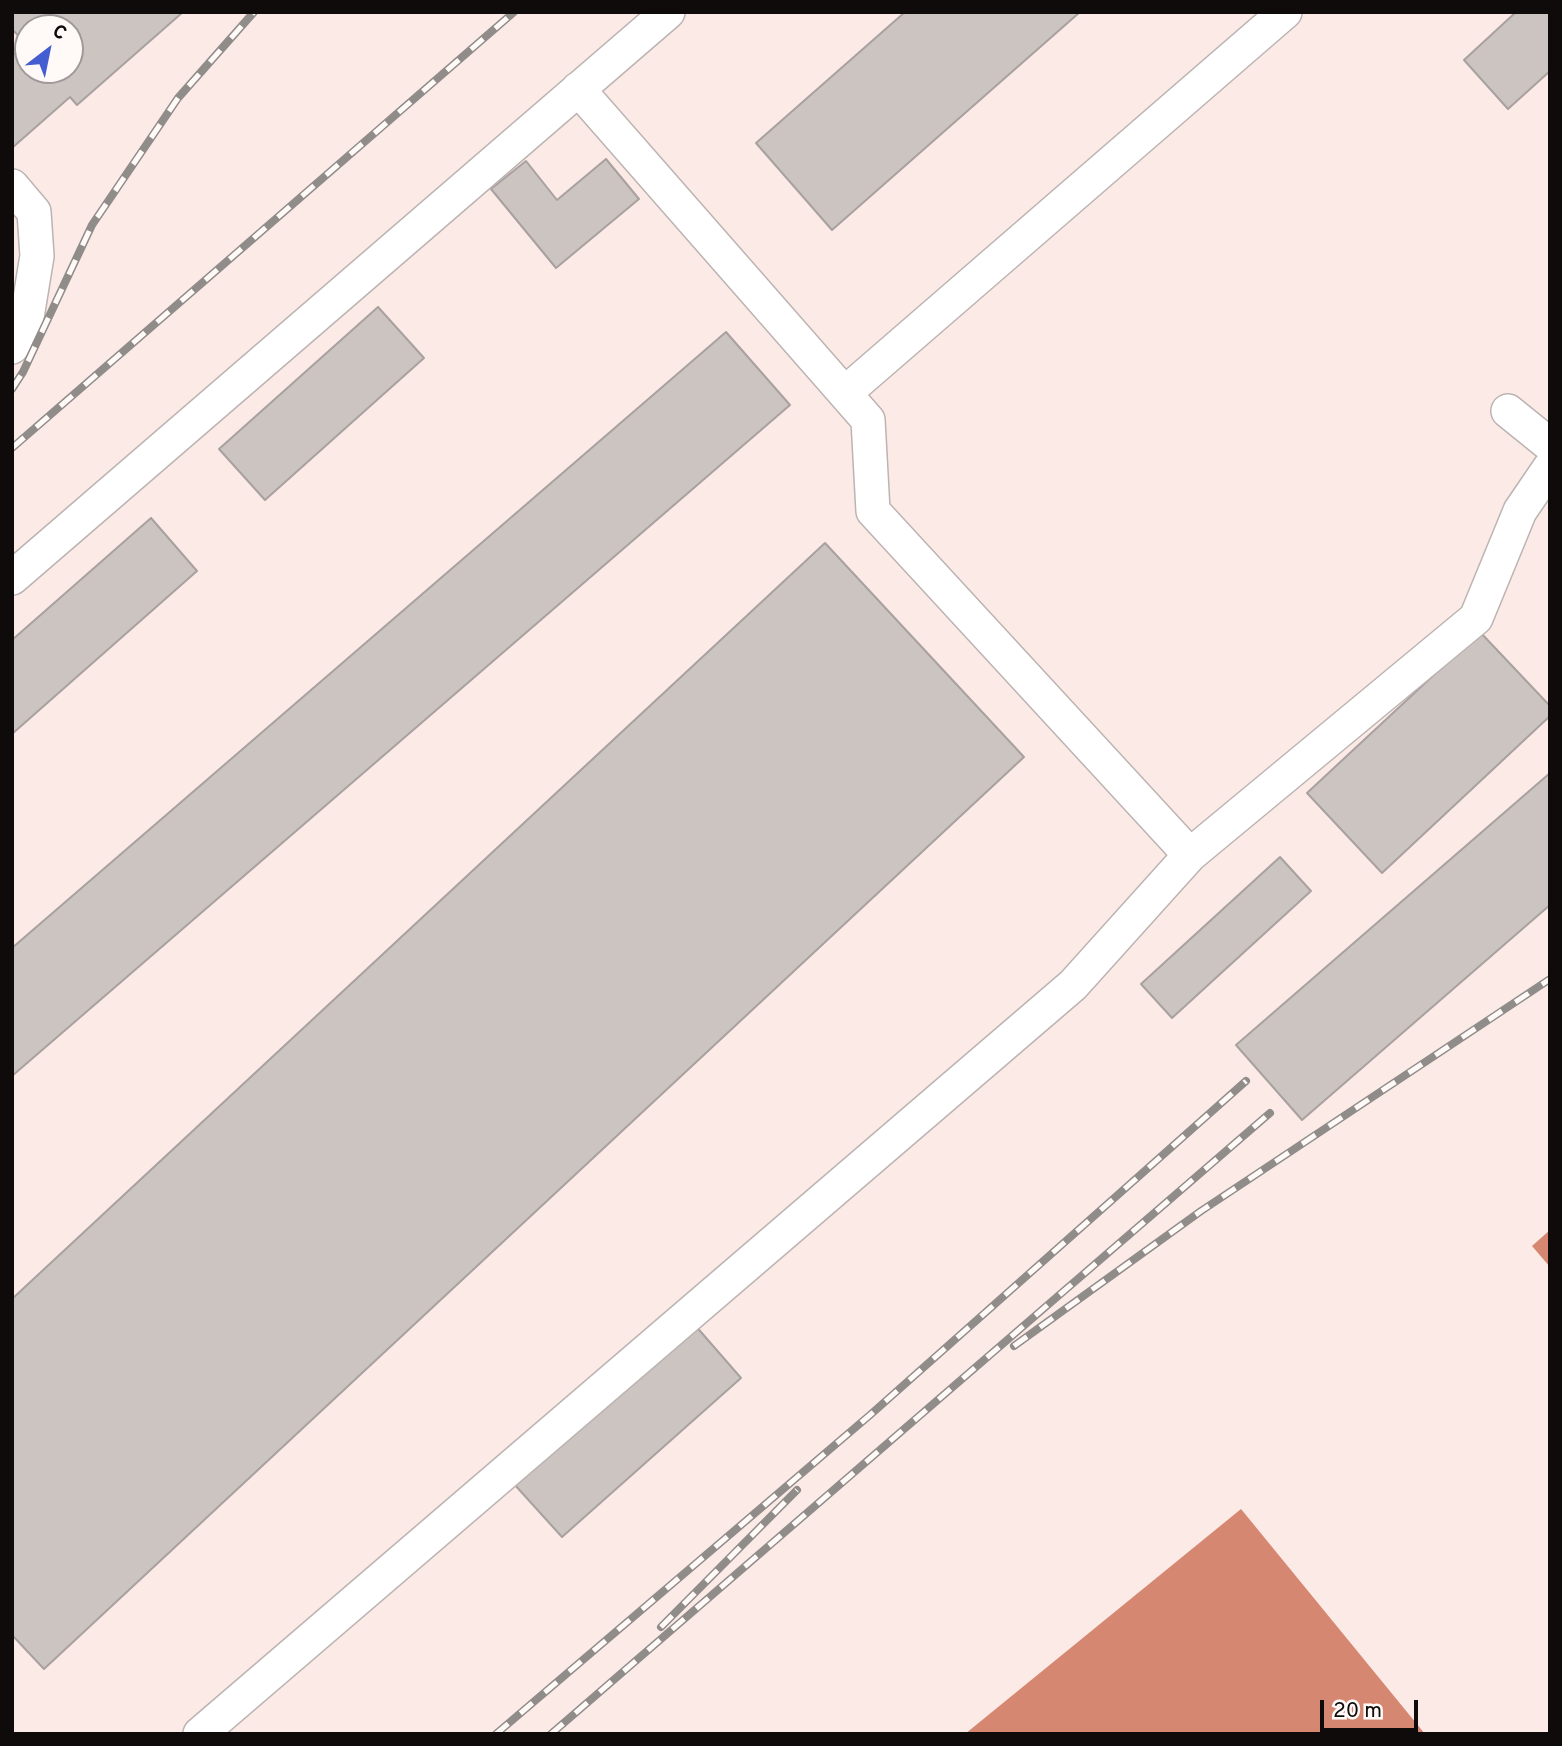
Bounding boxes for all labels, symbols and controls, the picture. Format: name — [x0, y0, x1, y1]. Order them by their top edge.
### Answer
north arrow — [14, 14, 84, 84]
text: С — [48, 19, 71, 46]
scale bar — [1324, 1686, 1422, 1730]
text: 20 m — [1333, 1698, 1382, 1725]

